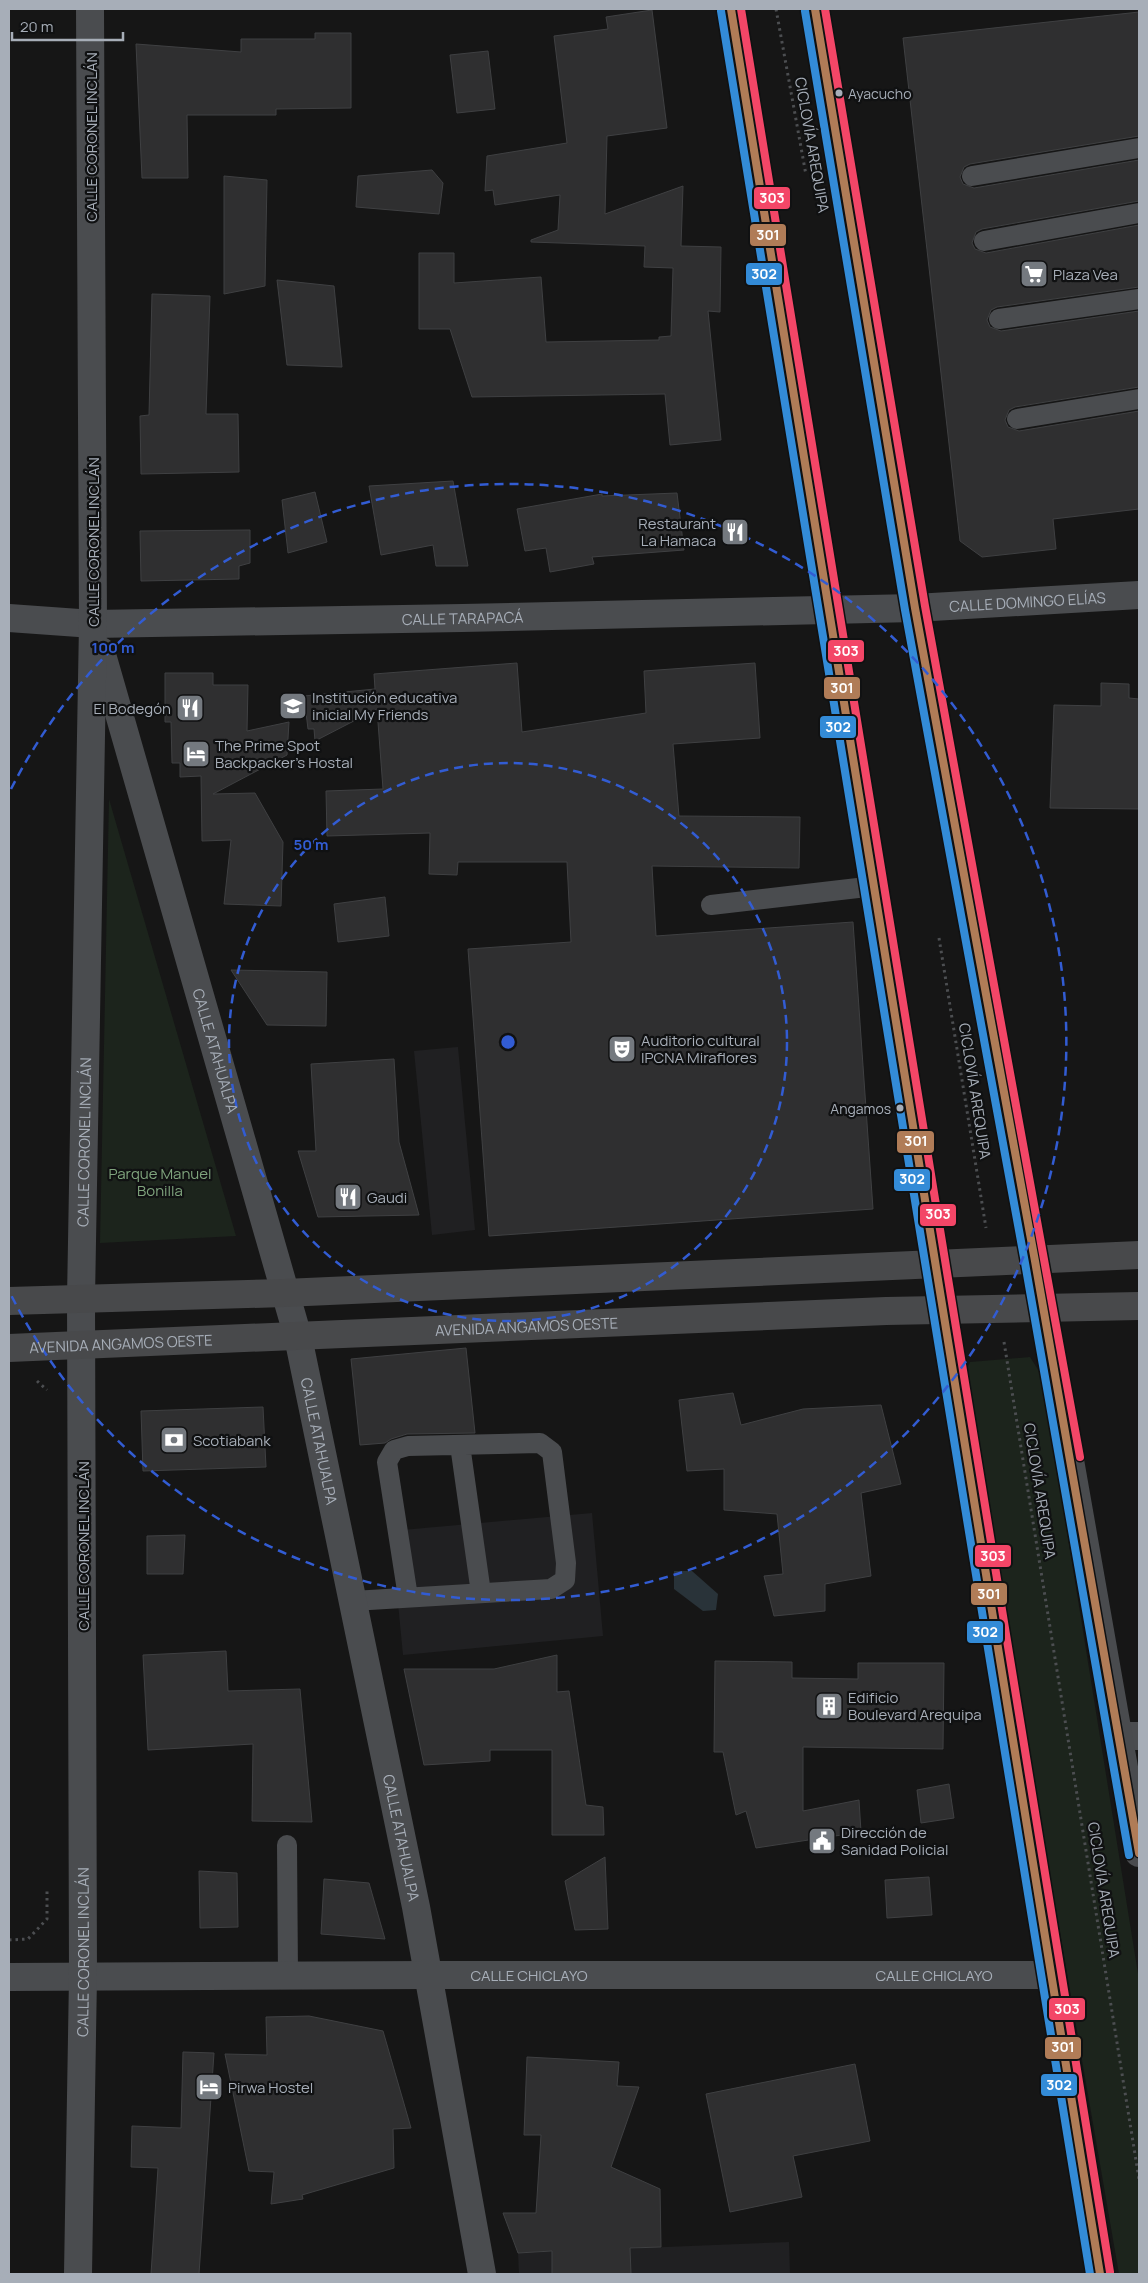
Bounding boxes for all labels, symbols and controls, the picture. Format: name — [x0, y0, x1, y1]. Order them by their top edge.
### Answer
scale bar — [12, 10, 124, 42]
text: 20 m — [20, 16, 53, 37]
street label: CALLE CORONEL INCLÁN — [81, 52, 102, 222]
street label: CICLOVÍA AREQUIPA — [790, 75, 834, 215]
place label: Ayacucho — [848, 84, 911, 103]
marker: Ayacucho — [834, 88, 844, 98]
line badge: 303 — [753, 186, 791, 210]
text: 303 — [759, 188, 785, 207]
line badge: 301 — [749, 223, 787, 247]
text: 301 — [756, 225, 780, 244]
supermarket icon: Plaza Vea — [1019, 259, 1049, 289]
line badge: 302 — [745, 262, 783, 286]
text: 302 — [751, 264, 777, 283]
place label: Plaza Vea — [1053, 264, 1118, 285]
street label: CALLE CORONEL INCLÁN — [83, 457, 104, 627]
place label: Restaurant La Hamaca — [638, 513, 716, 551]
restaurant icon: Restaurant La Hamaca — [720, 517, 750, 547]
street label: CALLE DOMINGO ELÍAS — [949, 586, 1106, 617]
street label: CALLE TARAPACÁ — [402, 606, 524, 629]
text: 100 m — [92, 637, 134, 658]
line badge: 303 — [827, 639, 865, 663]
text: 303 — [833, 641, 859, 660]
line badge: 301 — [823, 676, 861, 700]
text: 301 — [830, 678, 854, 697]
place label: Institución educativa inicial My Friends — [312, 687, 457, 725]
school or university icon: Institución educativa inicial My Friends — [278, 691, 308, 721]
restaurant icon: El Bodegón — [175, 693, 205, 723]
place label: El Bodegón — [94, 698, 171, 719]
line badge: 302 — [819, 715, 857, 739]
text: 302 — [825, 717, 851, 736]
place label: The Prime Spot Backpacker's Hostal — [215, 735, 353, 773]
hotel icon: The Prime Spot Backpacker's Hostal — [181, 739, 211, 769]
text: 50 m — [293, 834, 329, 855]
street label: CALLE ATAHUALPA — [188, 986, 244, 1116]
street label: CICLOVÍA AREQUIPA — [954, 1021, 996, 1161]
place label: Auditorio cultural IPCNA Miraflores — [641, 1030, 760, 1068]
centre of rings — [499, 1033, 517, 1051]
theatre icon: Auditorio cultural IPCNA Miraflores — [607, 1034, 637, 1064]
street label: CALLE CORONEL INCLÁN — [72, 1057, 96, 1227]
place label: Angamos — [830, 1099, 891, 1118]
marker: Angamos — [895, 1103, 905, 1113]
line badge: 301 — [896, 1130, 935, 1154]
text: 301 — [904, 1131, 928, 1150]
park label: Parque Manuel Bonilla — [108, 1163, 212, 1201]
line badge: 302 — [893, 1168, 931, 1192]
text: 302 — [899, 1169, 925, 1188]
restaurant icon: Gaudi — [333, 1182, 363, 1212]
place label: Gaudi — [367, 1187, 407, 1208]
line badge: 303 — [919, 1203, 957, 1227]
text: 303 — [925, 1204, 951, 1223]
street label: AVENIDA ANGAMOS OESTE — [435, 1312, 619, 1341]
street label: AVENIDA ANGAMOS OESTE — [29, 1329, 213, 1358]
street label: CALLE ATAHUALPA — [296, 1376, 343, 1507]
street label: CICLOVÍA AREQUIPA — [1019, 1421, 1061, 1561]
bank icon: Scotiabank — [159, 1425, 189, 1455]
place label: Scotiabank — [193, 1430, 271, 1451]
street label: CALLE CORONEL INCLÁN — [73, 1461, 94, 1631]
line badge: 303 — [974, 1544, 1012, 1568]
text: 303 — [980, 1546, 1006, 1565]
line badge: 301 — [970, 1582, 1008, 1606]
text: 301 — [977, 1584, 1001, 1603]
line badge: 302 — [966, 1620, 1004, 1644]
text: 302 — [972, 1622, 998, 1641]
place label: Edificio Boulevard Arequipa — [848, 1687, 982, 1725]
building icon: Edificio Boulevard Arequipa — [814, 1691, 844, 1721]
street label: CALLE ATAHUALPA — [378, 1772, 425, 1903]
street label: CICLOVÍA AREQUIPA — [1083, 1820, 1125, 1960]
place label: Dirección de Sanidad Policial — [841, 1822, 948, 1860]
public building icon: Dirección de Sanidad Policial — [807, 1826, 837, 1856]
street label: CALLE CORONEL INCLÁN — [71, 1867, 94, 2037]
street label: CALLE CHICLAYO — [470, 1965, 588, 1986]
street label: CALLE CHICLAYO — [875, 1965, 993, 1986]
line badge: 303 — [1048, 1997, 1086, 2021]
text: 303 — [1054, 1999, 1080, 2018]
line badge: 301 — [1044, 2036, 1082, 2060]
text: 301 — [1051, 2037, 1075, 2056]
hotel icon: Pirwa Hostel — [194, 2072, 224, 2102]
line badge: 302 — [1040, 2073, 1078, 2097]
text: 302 — [1046, 2075, 1072, 2094]
place label: Pirwa Hostel — [228, 2077, 313, 2098]

